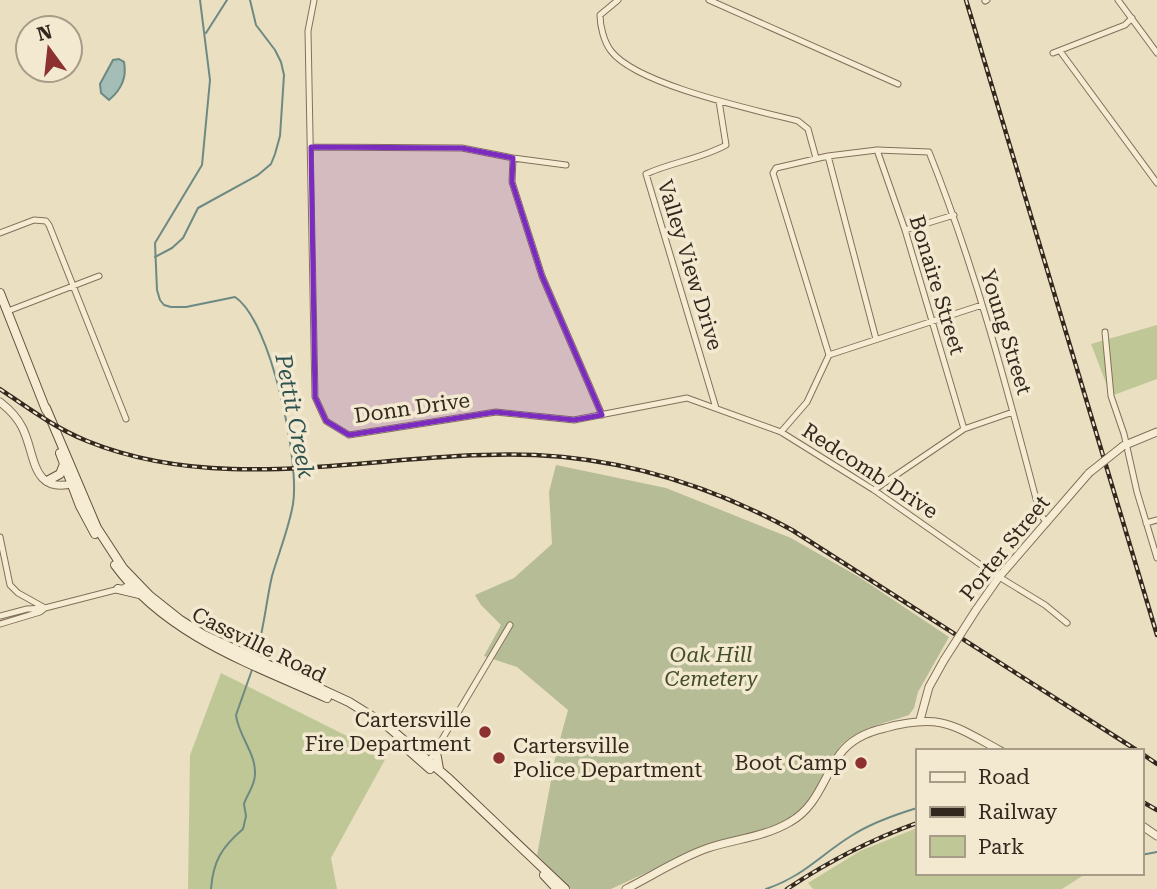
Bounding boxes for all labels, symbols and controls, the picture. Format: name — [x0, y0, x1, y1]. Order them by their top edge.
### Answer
north arrow — [14, 14, 84, 84]
text: N — [35, 20, 55, 46]
street label: Valley View Drive — [653, 177, 727, 353]
street label: Bonaire Street — [904, 213, 970, 358]
street label: Young Street — [976, 266, 1036, 398]
water label: Pettit Creek — [269, 351, 320, 481]
street label: Donn Drive — [353, 388, 471, 428]
street label: Redcomb Drive — [798, 418, 942, 524]
street label: Porter Street — [955, 491, 1055, 605]
street label: Cassville Road — [188, 602, 331, 688]
park label: Oak Hill Cemetery — [665, 643, 758, 691]
place label: Cartersville Fire Department — [305, 708, 471, 756]
marker: Cartersville Fire Department — [477, 724, 493, 740]
place label: Cartersville Police Department — [513, 734, 702, 782]
legend — [916, 749, 1143, 875]
marker: Cartersville Police Department — [491, 750, 507, 766]
place label: Boot Camp — [735, 751, 847, 775]
marker: Boot Camp — [853, 755, 869, 771]
text: Road — [978, 765, 1030, 789]
text: Railway — [978, 800, 1058, 824]
text: Park — [978, 835, 1024, 859]

